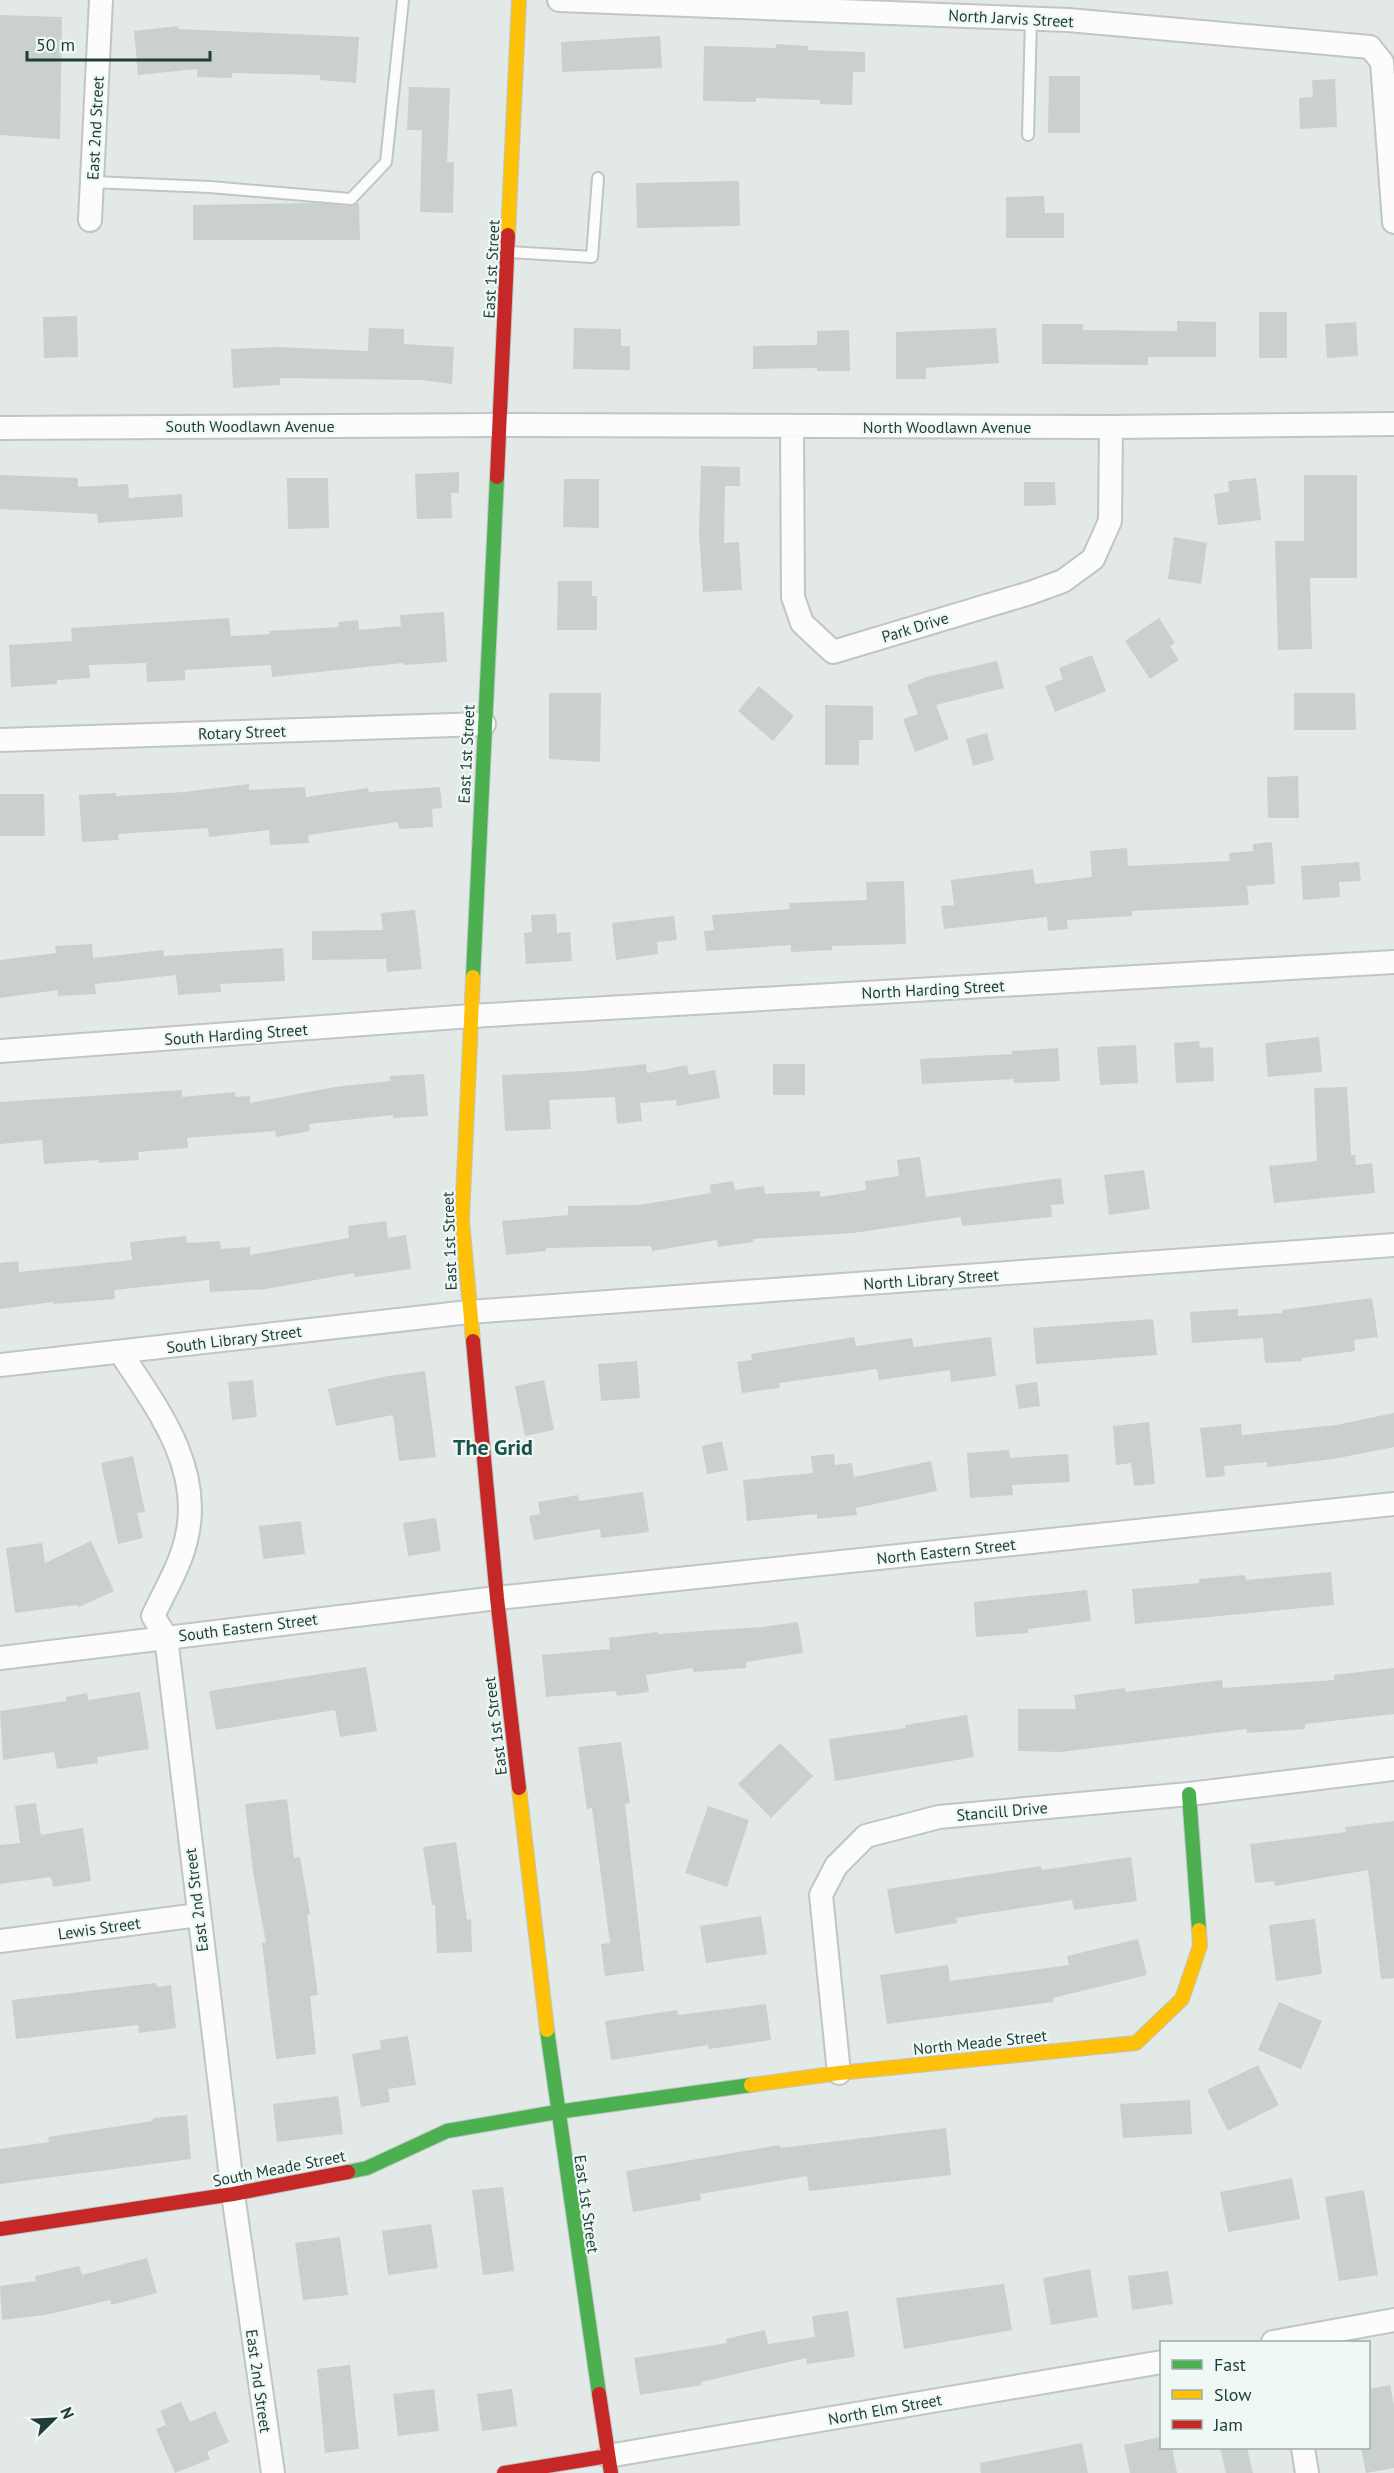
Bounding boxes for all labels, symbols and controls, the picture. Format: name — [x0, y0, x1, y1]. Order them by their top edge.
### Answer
street label: North Jarvis Street — [948, 5, 1075, 31]
scale bar — [27, 24, 210, 62]
text: 50 m — [36, 33, 75, 56]
street label: East 2nd Street — [82, 75, 108, 181]
street label: East 1st Street — [478, 218, 504, 319]
street label: South Woodlawn Avenue — [165, 416, 335, 436]
street label: North Woodlawn Avenue — [863, 417, 1031, 437]
street label: Park Drive — [879, 607, 951, 647]
street label: East 1st Street — [453, 703, 479, 804]
street label: Rotary Street — [198, 720, 287, 744]
street label: North Harding Street — [861, 975, 1006, 1003]
street label: South Harding Street — [164, 1019, 309, 1049]
street label: East 1st Street — [437, 1191, 461, 1291]
street label: North Library Street — [863, 1264, 1000, 1294]
street label: South Library Street — [165, 1321, 303, 1357]
district label: The Grid — [453, 1433, 533, 1461]
street label: North Eastern Street — [876, 1534, 1017, 1568]
street label: South Eastern Street — [177, 1608, 319, 1645]
street label: East 1st Street — [479, 1675, 511, 1776]
street label: Stancill Drive — [956, 1797, 1048, 1825]
street label: East 2nd Street — [180, 1847, 212, 1953]
street label: Lewis Street — [56, 1912, 142, 1944]
street label: North Meade Street — [912, 2025, 1048, 2059]
street label: South Meade Street — [211, 2145, 348, 2191]
street label: East 1st Street — [570, 2154, 604, 2255]
street label: East 2nd Street — [242, 2328, 276, 2435]
legend — [1160, 2341, 1370, 2449]
text: Fast — [1214, 2353, 1246, 2376]
text: Slow — [1214, 2383, 1252, 2406]
north arrow — [24, 2389, 84, 2449]
street label: North Elm Street — [827, 2389, 944, 2429]
text: N — [56, 2404, 79, 2422]
text: Jam — [1213, 2413, 1243, 2436]

